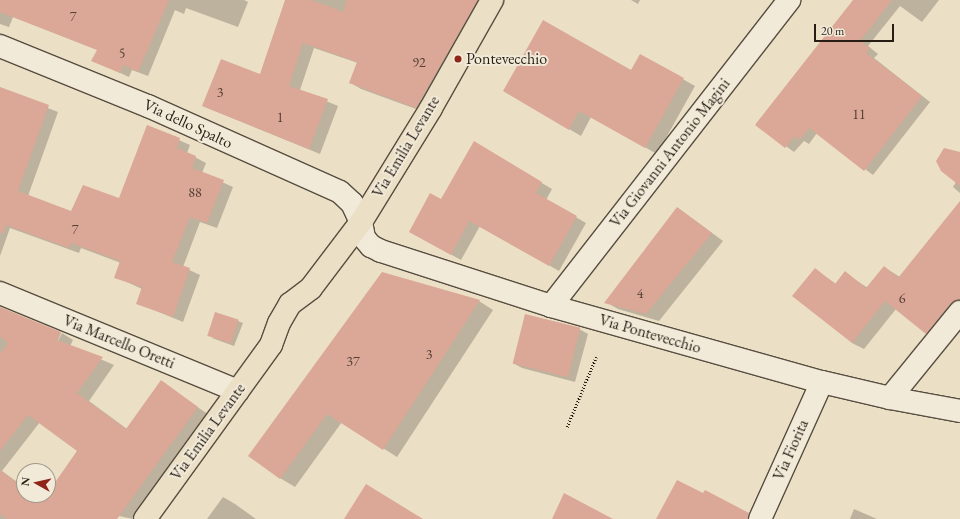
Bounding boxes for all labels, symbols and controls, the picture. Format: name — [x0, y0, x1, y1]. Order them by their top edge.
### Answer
house number: 7 — [70, 8, 76, 24]
scale bar — [816, 16, 896, 42]
text: 20 m — [821, 23, 844, 39]
house number: 5 — [119, 45, 125, 61]
place label: Pontevecchio — [466, 49, 547, 69]
house number: 92 — [412, 54, 426, 70]
marker: Pontevecchio — [453, 54, 463, 64]
street label: Via Giovanni Antonio Magini — [606, 75, 734, 231]
house number: 3 — [217, 84, 223, 100]
street label: Via Emilia Levante — [368, 93, 444, 201]
street label: Via dello Spalto — [141, 95, 235, 153]
house number: 11 — [852, 106, 866, 122]
house number: 1 — [277, 109, 283, 125]
house number: 88 — [188, 184, 202, 200]
house number: 7 — [72, 221, 78, 237]
house number: 4 — [637, 285, 643, 301]
house number: 6 — [899, 290, 905, 306]
street label: Via Pontevecchio — [597, 310, 703, 358]
street label: Via Marcello Oretti — [60, 311, 178, 373]
house number: 3 — [426, 346, 432, 362]
house number: 37 — [346, 353, 360, 369]
street label: Via Emilia Levante — [166, 380, 250, 484]
street label: Via Fiorita — [769, 417, 813, 483]
north arrow — [16, 463, 56, 503]
text: N — [18, 476, 33, 487]

